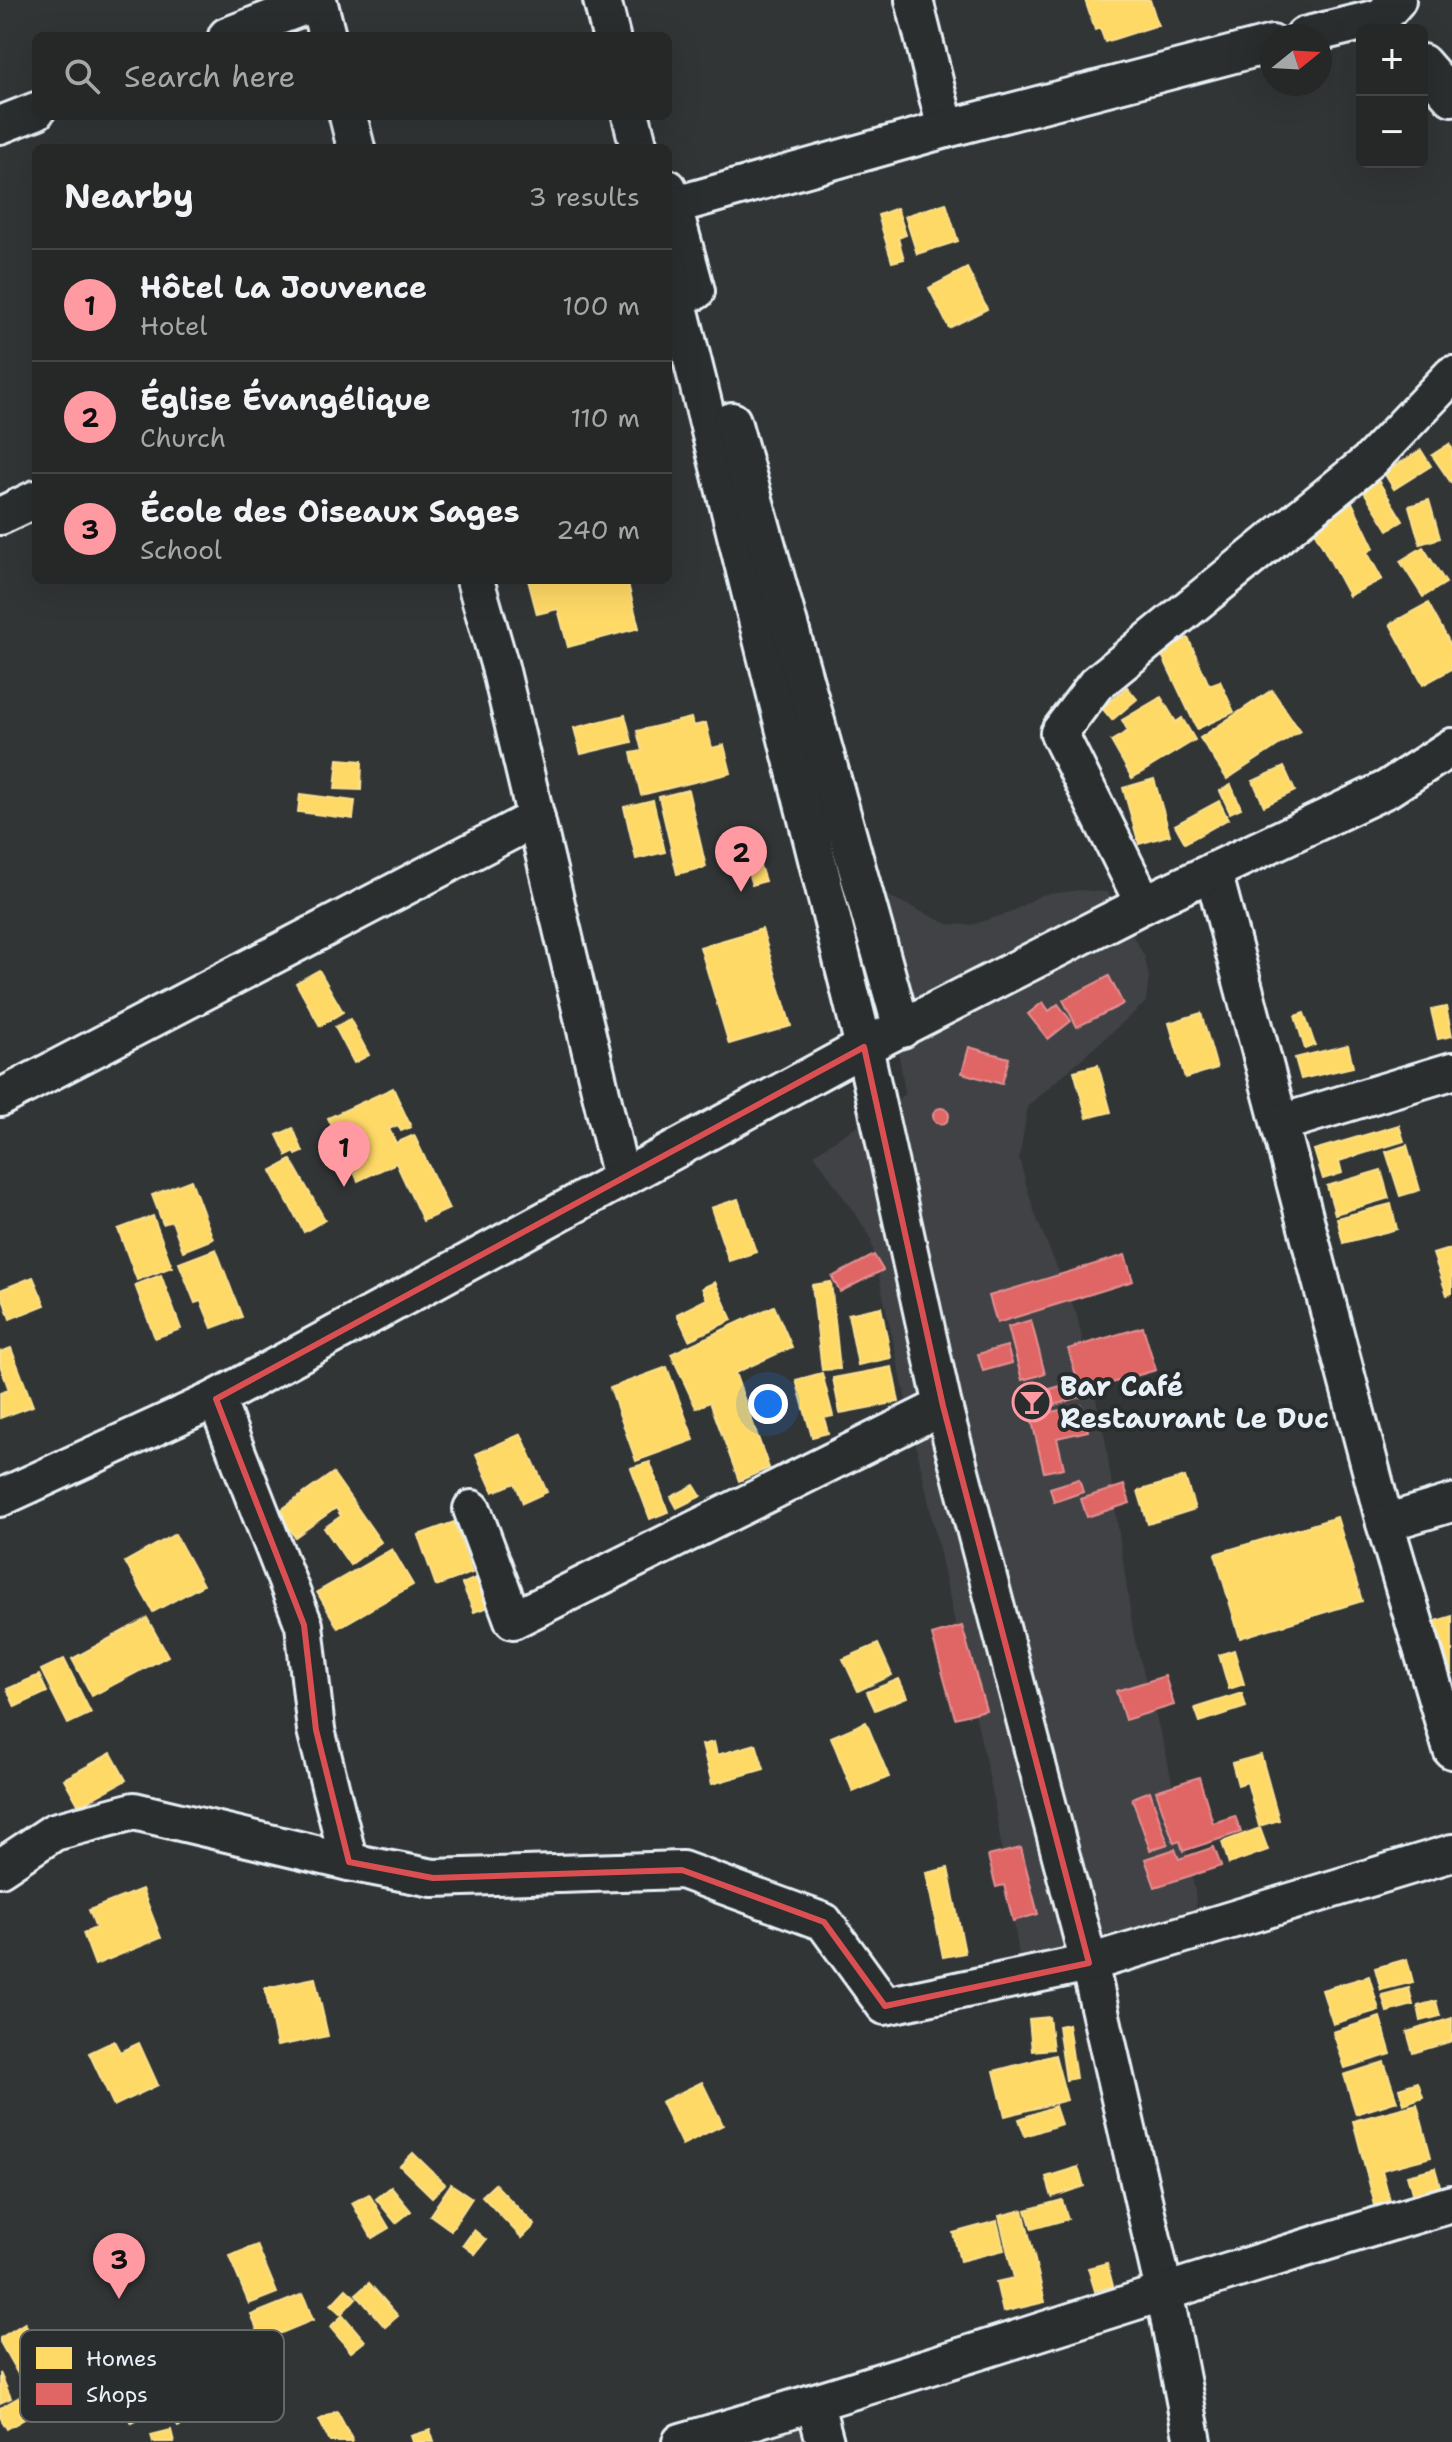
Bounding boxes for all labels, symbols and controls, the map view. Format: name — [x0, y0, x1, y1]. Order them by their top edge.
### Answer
north arrow — [1260, 24, 1332, 96]
map controls — [1356, 24, 1428, 168]
button: + — [1356, 24, 1428, 96]
search box — [32, 32, 672, 120]
icon: search — [60, 54, 104, 98]
text: Search here — [124, 56, 295, 97]
button: − — [1356, 96, 1428, 168]
text: Nearby — [64, 173, 194, 219]
text: 3 results — [528, 179, 640, 214]
text: Hôtel La Jouvence — [140, 267, 427, 308]
text: 1 — [84, 288, 96, 323]
text: 100 m — [562, 288, 640, 323]
text: Hotel — [140, 308, 207, 343]
text: Église Évangélique — [140, 379, 431, 420]
text: 2 — [81, 400, 99, 435]
text: 110 m — [570, 400, 640, 435]
text: Church — [140, 420, 226, 455]
text: École des Oiseaux Sages — [140, 491, 520, 532]
text: 3 — [81, 512, 99, 547]
text: 240 m — [556, 512, 640, 547]
text: School — [140, 532, 222, 567]
pin: 2 — [715, 826, 767, 892]
pin: 1 — [318, 1121, 370, 1187]
place label: Bar Café Restaurant Le Duc — [1060, 1367, 1329, 1437]
bar icon: Bar Café Restaurant Le Duc — [1011, 1381, 1053, 1423]
your location — [748, 1384, 788, 1424]
pin: 3 — [93, 2233, 145, 2299]
legend — [20, 2330, 284, 2422]
text: Homes — [86, 2344, 157, 2373]
text: Shops — [86, 2380, 148, 2409]

